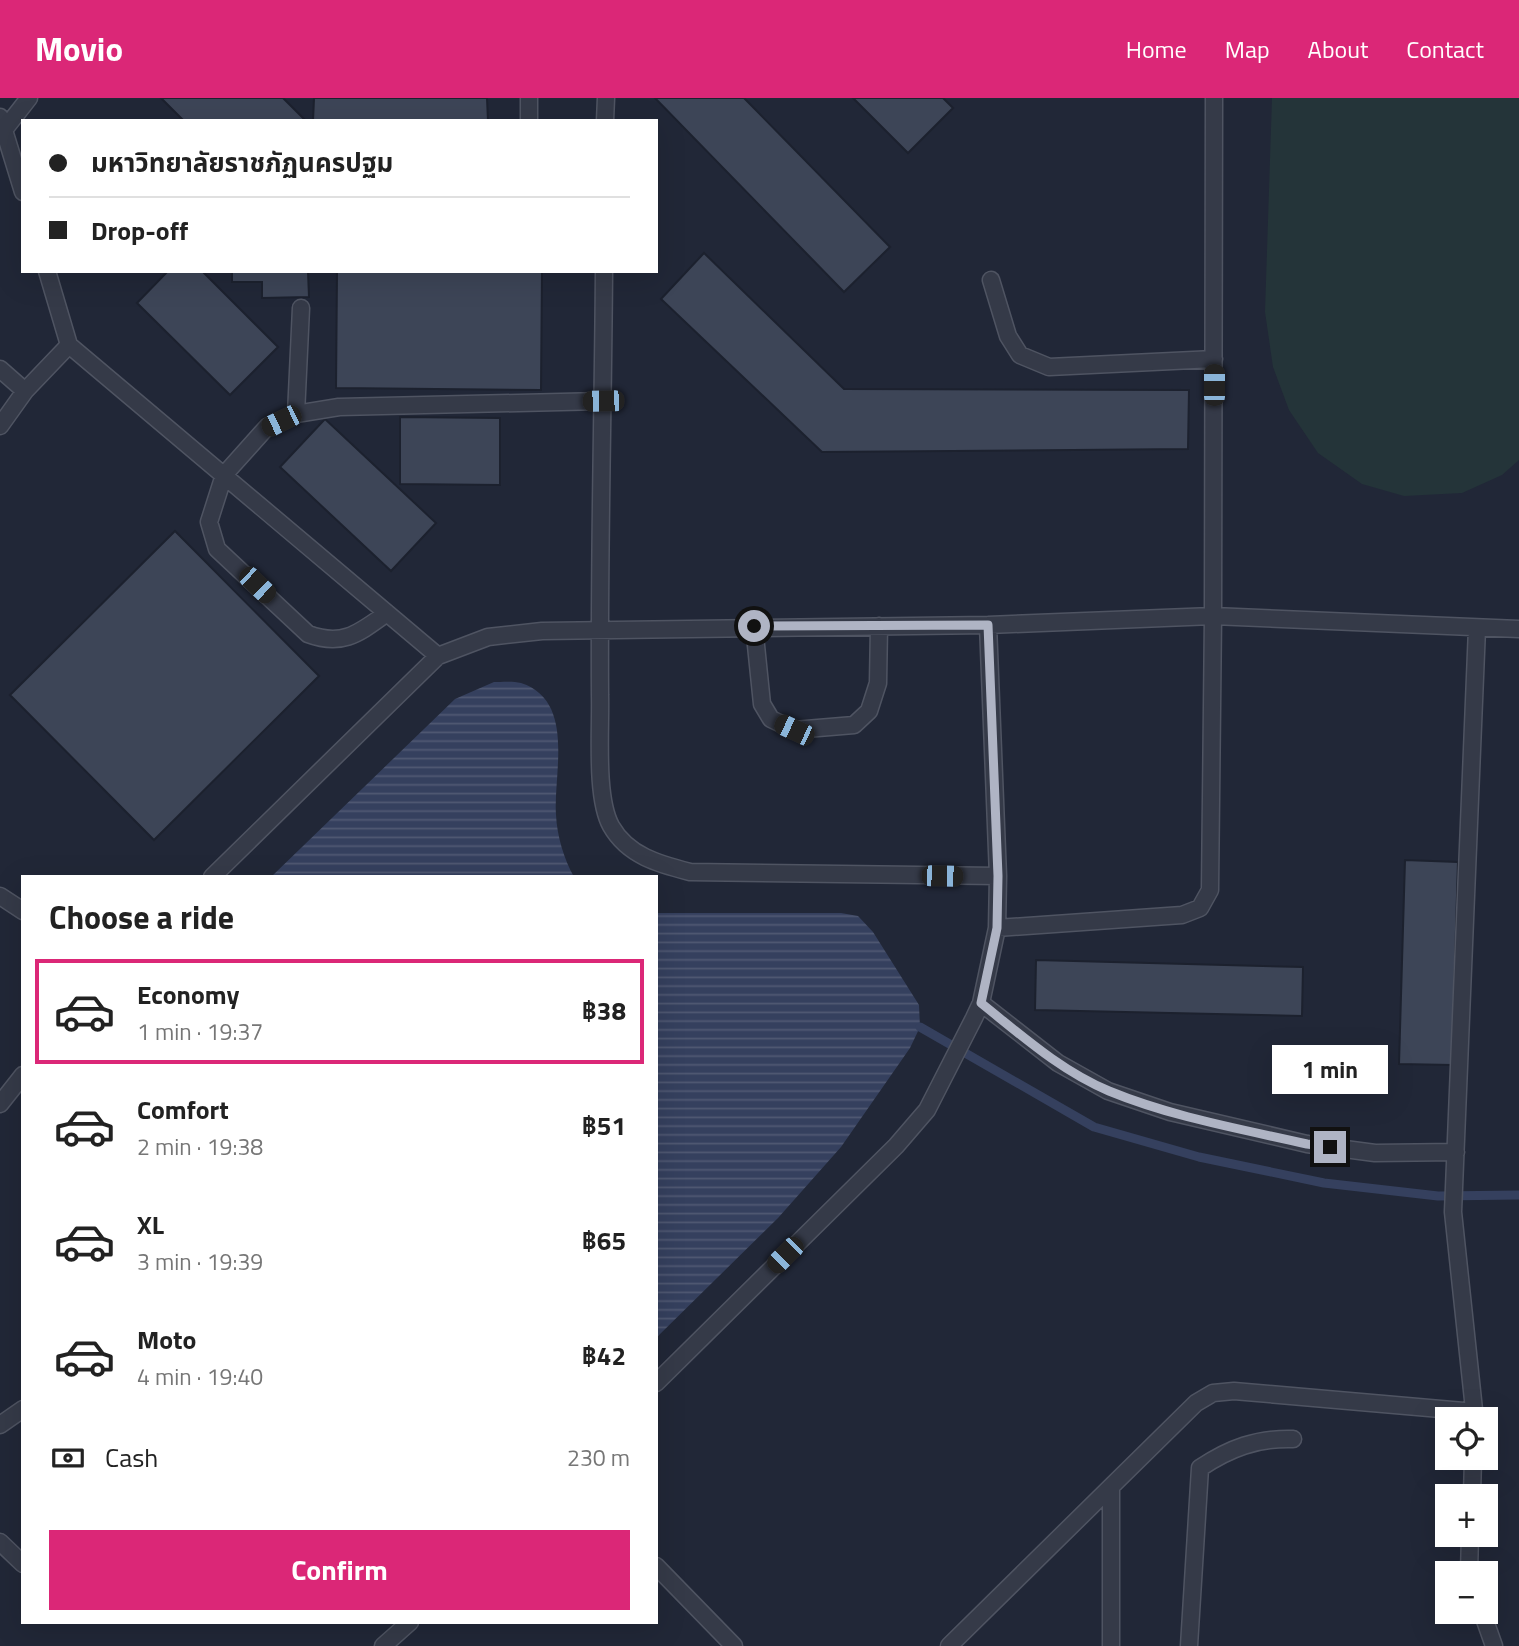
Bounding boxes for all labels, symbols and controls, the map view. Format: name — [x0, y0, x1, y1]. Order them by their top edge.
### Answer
text: Movio — [35, 24, 123, 74]
text: Home — [1126, 31, 1187, 67]
text: Map — [1225, 31, 1270, 67]
text: About — [1308, 31, 1368, 67]
text: Contact — [1406, 31, 1484, 67]
text: มหาวิทยาลัยราชภัฏนครปฐม — [91, 143, 393, 182]
text: Drop-off — [91, 211, 188, 250]
car — [1204, 364, 1225, 406]
car — [582, 390, 625, 412]
car — [258, 402, 305, 440]
car — [235, 563, 280, 607]
route start — [738, 610, 770, 642]
car — [771, 712, 818, 748]
car — [921, 865, 964, 887]
text: Choose a ride — [49, 893, 234, 941]
text: Economy — [137, 975, 239, 1014]
icon: car — [53, 980, 116, 1043]
text: ฿38 — [582, 991, 626, 1030]
text: 1 min · 19:37 — [137, 1014, 263, 1049]
callout: 1 min — [1272, 1046, 1388, 1094]
text: 1 min — [1302, 1052, 1358, 1087]
text: Comfort — [137, 1090, 229, 1129]
icon: car — [53, 1095, 116, 1158]
text: ฿51 — [582, 1106, 626, 1145]
text: 2 min · 19:38 — [137, 1129, 263, 1164]
route end — [1314, 1131, 1346, 1163]
text: XL — [137, 1205, 164, 1244]
icon: car — [53, 1210, 116, 1273]
text: ฿65 — [582, 1221, 626, 1260]
car — [763, 1233, 808, 1277]
text: 3 min · 19:39 — [137, 1244, 263, 1279]
text: Moto — [137, 1320, 196, 1359]
icon: car — [53, 1325, 116, 1388]
text: ฿42 — [582, 1336, 626, 1375]
text: 4 min · 19:40 — [137, 1359, 263, 1394]
map controls — [1435, 1407, 1498, 1624]
button: locate — [1435, 1407, 1498, 1470]
text: Cash — [105, 1438, 158, 1477]
icon: cash — [49, 1439, 87, 1477]
text: 230 m — [567, 1440, 630, 1475]
button: + — [1435, 1484, 1498, 1547]
button: Confirm — [49, 1530, 630, 1610]
button: − — [1435, 1561, 1498, 1624]

